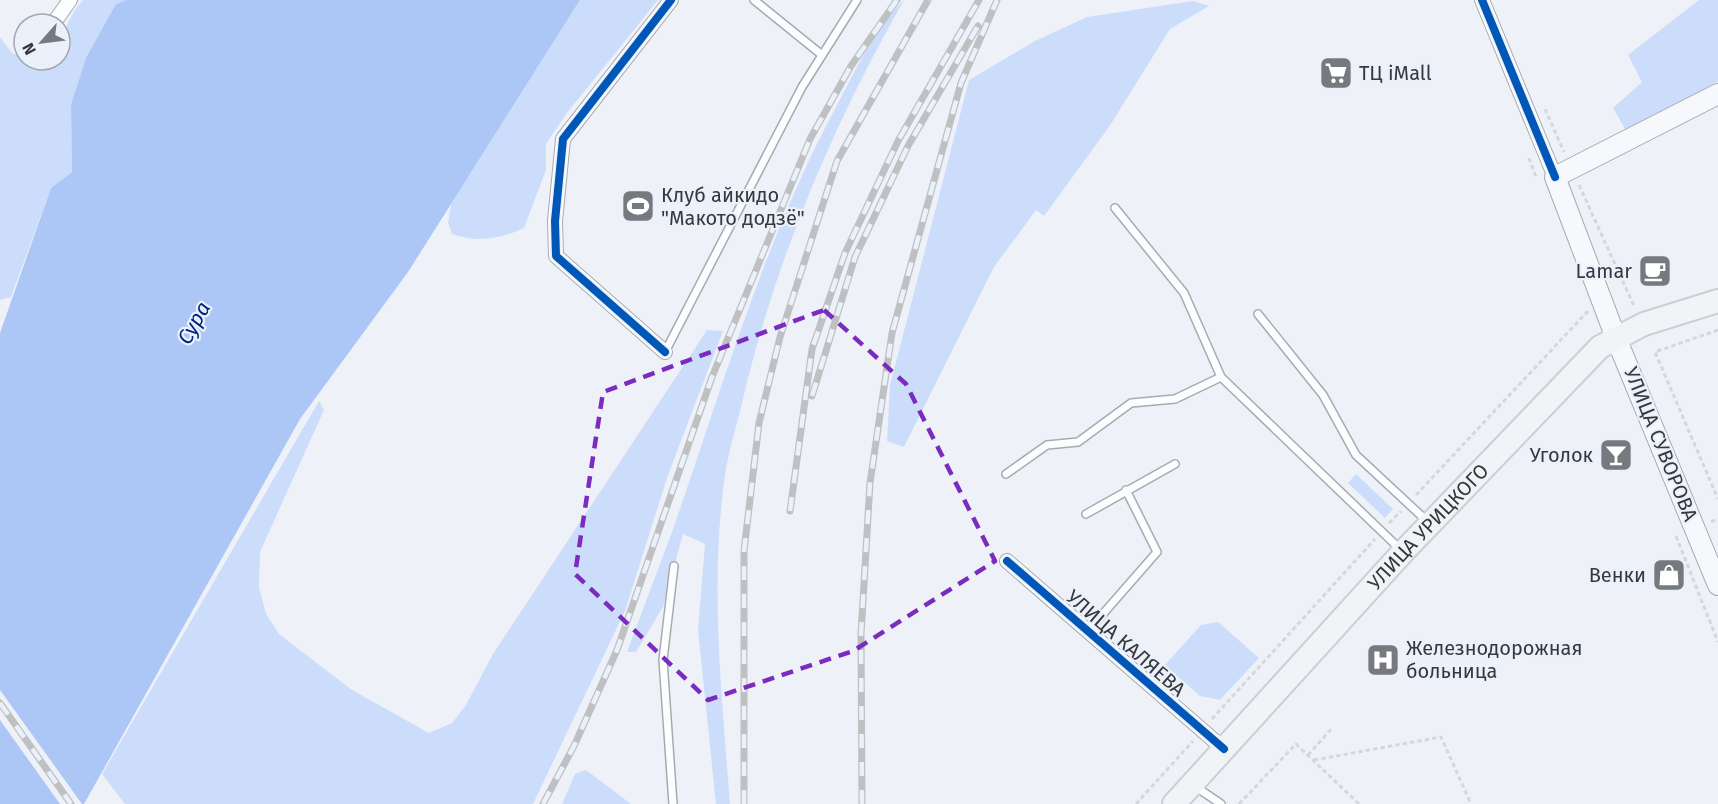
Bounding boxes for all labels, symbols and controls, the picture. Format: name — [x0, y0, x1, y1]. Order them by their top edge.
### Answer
north arrow — [12, 12, 72, 72]
text: N — [18, 40, 40, 58]
supermarket icon: ТЦ iMall — [1318, 55, 1354, 91]
place label: ТЦ iMall — [1359, 61, 1432, 85]
place label: Клуб айкидо "Макото додзё" — [661, 183, 805, 230]
sports icon: Клуб айкидо "Макото додзё" — [620, 188, 656, 224]
cafe icon: Lamar — [1637, 253, 1673, 289]
place label: Lamar — [1576, 259, 1632, 283]
water label: Сура — [172, 297, 216, 349]
street label: УЛИЦА СУВОРОВА — [1619, 363, 1703, 525]
bar icon: Уголок — [1598, 437, 1634, 473]
place label: Уголок — [1530, 443, 1594, 467]
street label: УЛИЦА УРИЦКОГО — [1363, 459, 1493, 595]
shop icon: Венки — [1651, 557, 1687, 593]
place label: Венки — [1589, 563, 1646, 587]
street label: УЛИЦА КАЛЯЕВА — [1062, 585, 1191, 702]
place label: Железнодорожная больница — [1406, 636, 1582, 683]
hospital icon: Железнодорожная больница — [1365, 642, 1401, 678]

